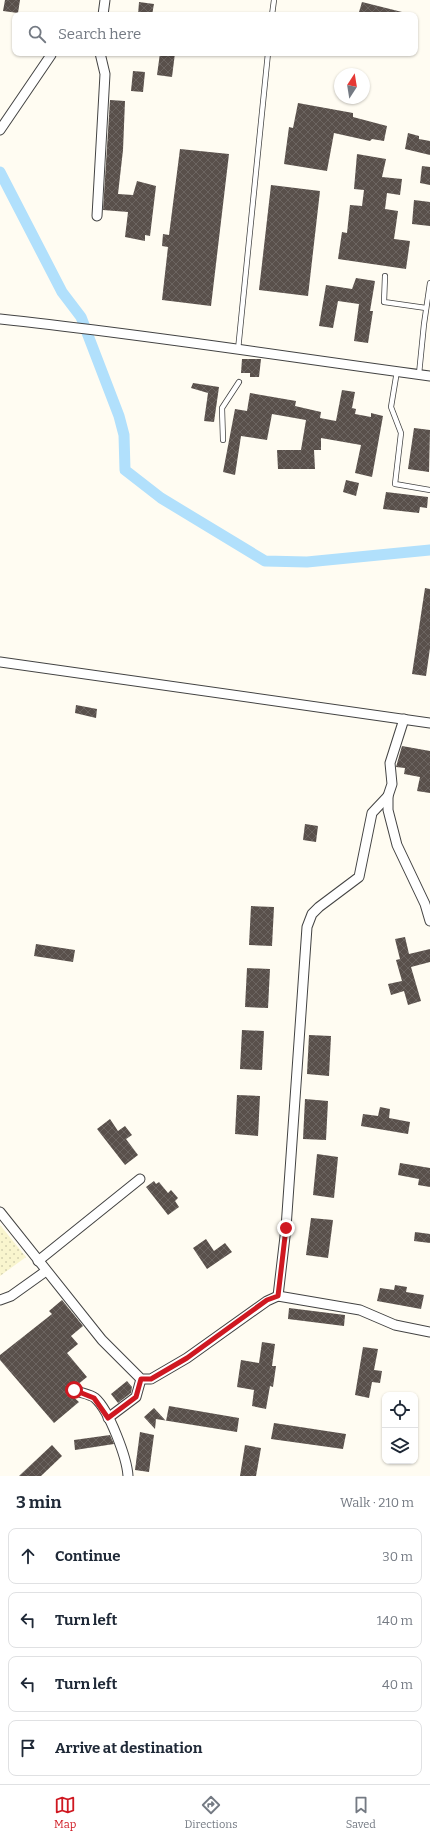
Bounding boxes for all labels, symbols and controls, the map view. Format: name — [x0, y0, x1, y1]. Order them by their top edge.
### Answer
search box — [12, 12, 418, 56]
icon: search — [26, 23, 48, 45]
text: Search here — [58, 25, 141, 43]
north arrow — [334, 68, 370, 104]
route end — [277, 1219, 295, 1237]
route start — [65, 1381, 83, 1399]
map controls — [382, 1392, 418, 1464]
button: locate — [382, 1392, 418, 1428]
button: layers — [382, 1428, 418, 1464]
text: 3 min — [16, 1492, 61, 1513]
text: Walk · 210 m — [340, 1495, 414, 1510]
icon: ahead — [17, 1545, 39, 1567]
text: Continue — [55, 1547, 121, 1565]
text: 30 m — [382, 1549, 413, 1564]
icon: left — [17, 1609, 39, 1631]
text: Turn left — [55, 1611, 117, 1629]
text: 140 m — [377, 1613, 413, 1628]
icon: left — [17, 1673, 39, 1695]
text: Turn left — [55, 1675, 117, 1693]
text: 40 m — [382, 1677, 413, 1692]
icon: arrive — [17, 1737, 39, 1759]
text: Arrive at destination — [55, 1739, 202, 1757]
tab: Map — [54, 1794, 76, 1831]
tab: Directions — [185, 1794, 237, 1831]
tab: Saved — [346, 1794, 376, 1831]

